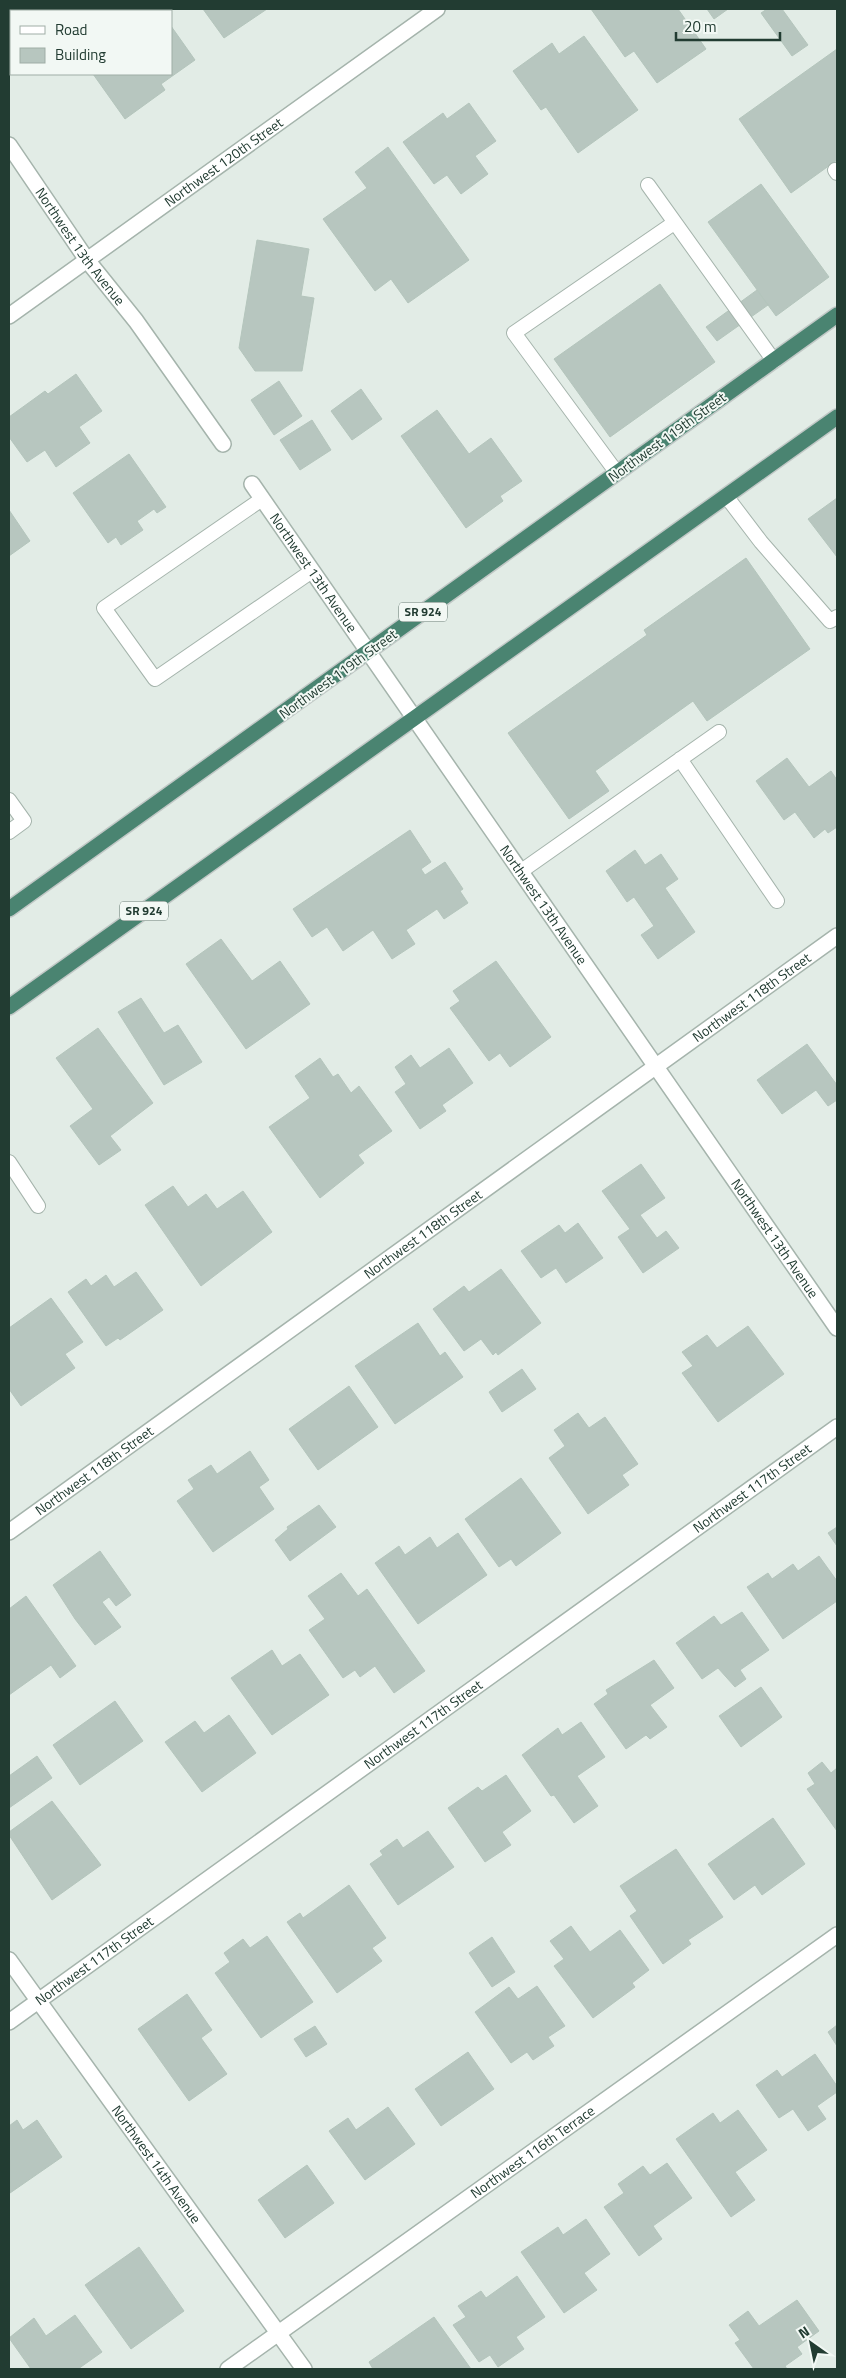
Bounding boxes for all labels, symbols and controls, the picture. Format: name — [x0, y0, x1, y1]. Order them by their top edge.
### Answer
legend — [10, 10, 172, 75]
scale bar — [676, 10, 780, 42]
text: 20 m — [684, 15, 717, 38]
text: Road — [55, 18, 87, 41]
text: Building — [55, 43, 106, 66]
street label: Northwest 120th Street — [160, 112, 287, 211]
street label: Northwest 13th Avenue — [31, 183, 130, 310]
street label: Northwest 119th Street — [603, 387, 730, 487]
street label: Northwest 13th Avenue — [265, 508, 363, 637]
road number: SR 924 — [399, 602, 447, 622]
street label: Northwest 119th Street — [274, 624, 401, 724]
street label: Northwest 13th Avenue — [495, 840, 593, 969]
road number: SR 924 — [120, 901, 168, 920]
street label: Northwest 118th Street — [688, 947, 815, 1047]
street label: Northwest 13th Avenue — [726, 1174, 824, 1302]
street label: Northwest 118th Street — [359, 1184, 486, 1284]
street label: Northwest 118th Street — [30, 1420, 158, 1520]
street label: Northwest 117th Street — [688, 1438, 815, 1537]
street label: Northwest 117th Street — [359, 1674, 487, 1774]
street label: Northwest 117th Street — [30, 1910, 158, 2010]
street label: Northwest 116th Terrace — [466, 2100, 599, 2203]
street label: Northwest 14th Avenue — [107, 2101, 207, 2228]
north arrow — [786, 2318, 836, 2368]
text: N — [794, 2320, 813, 2343]

